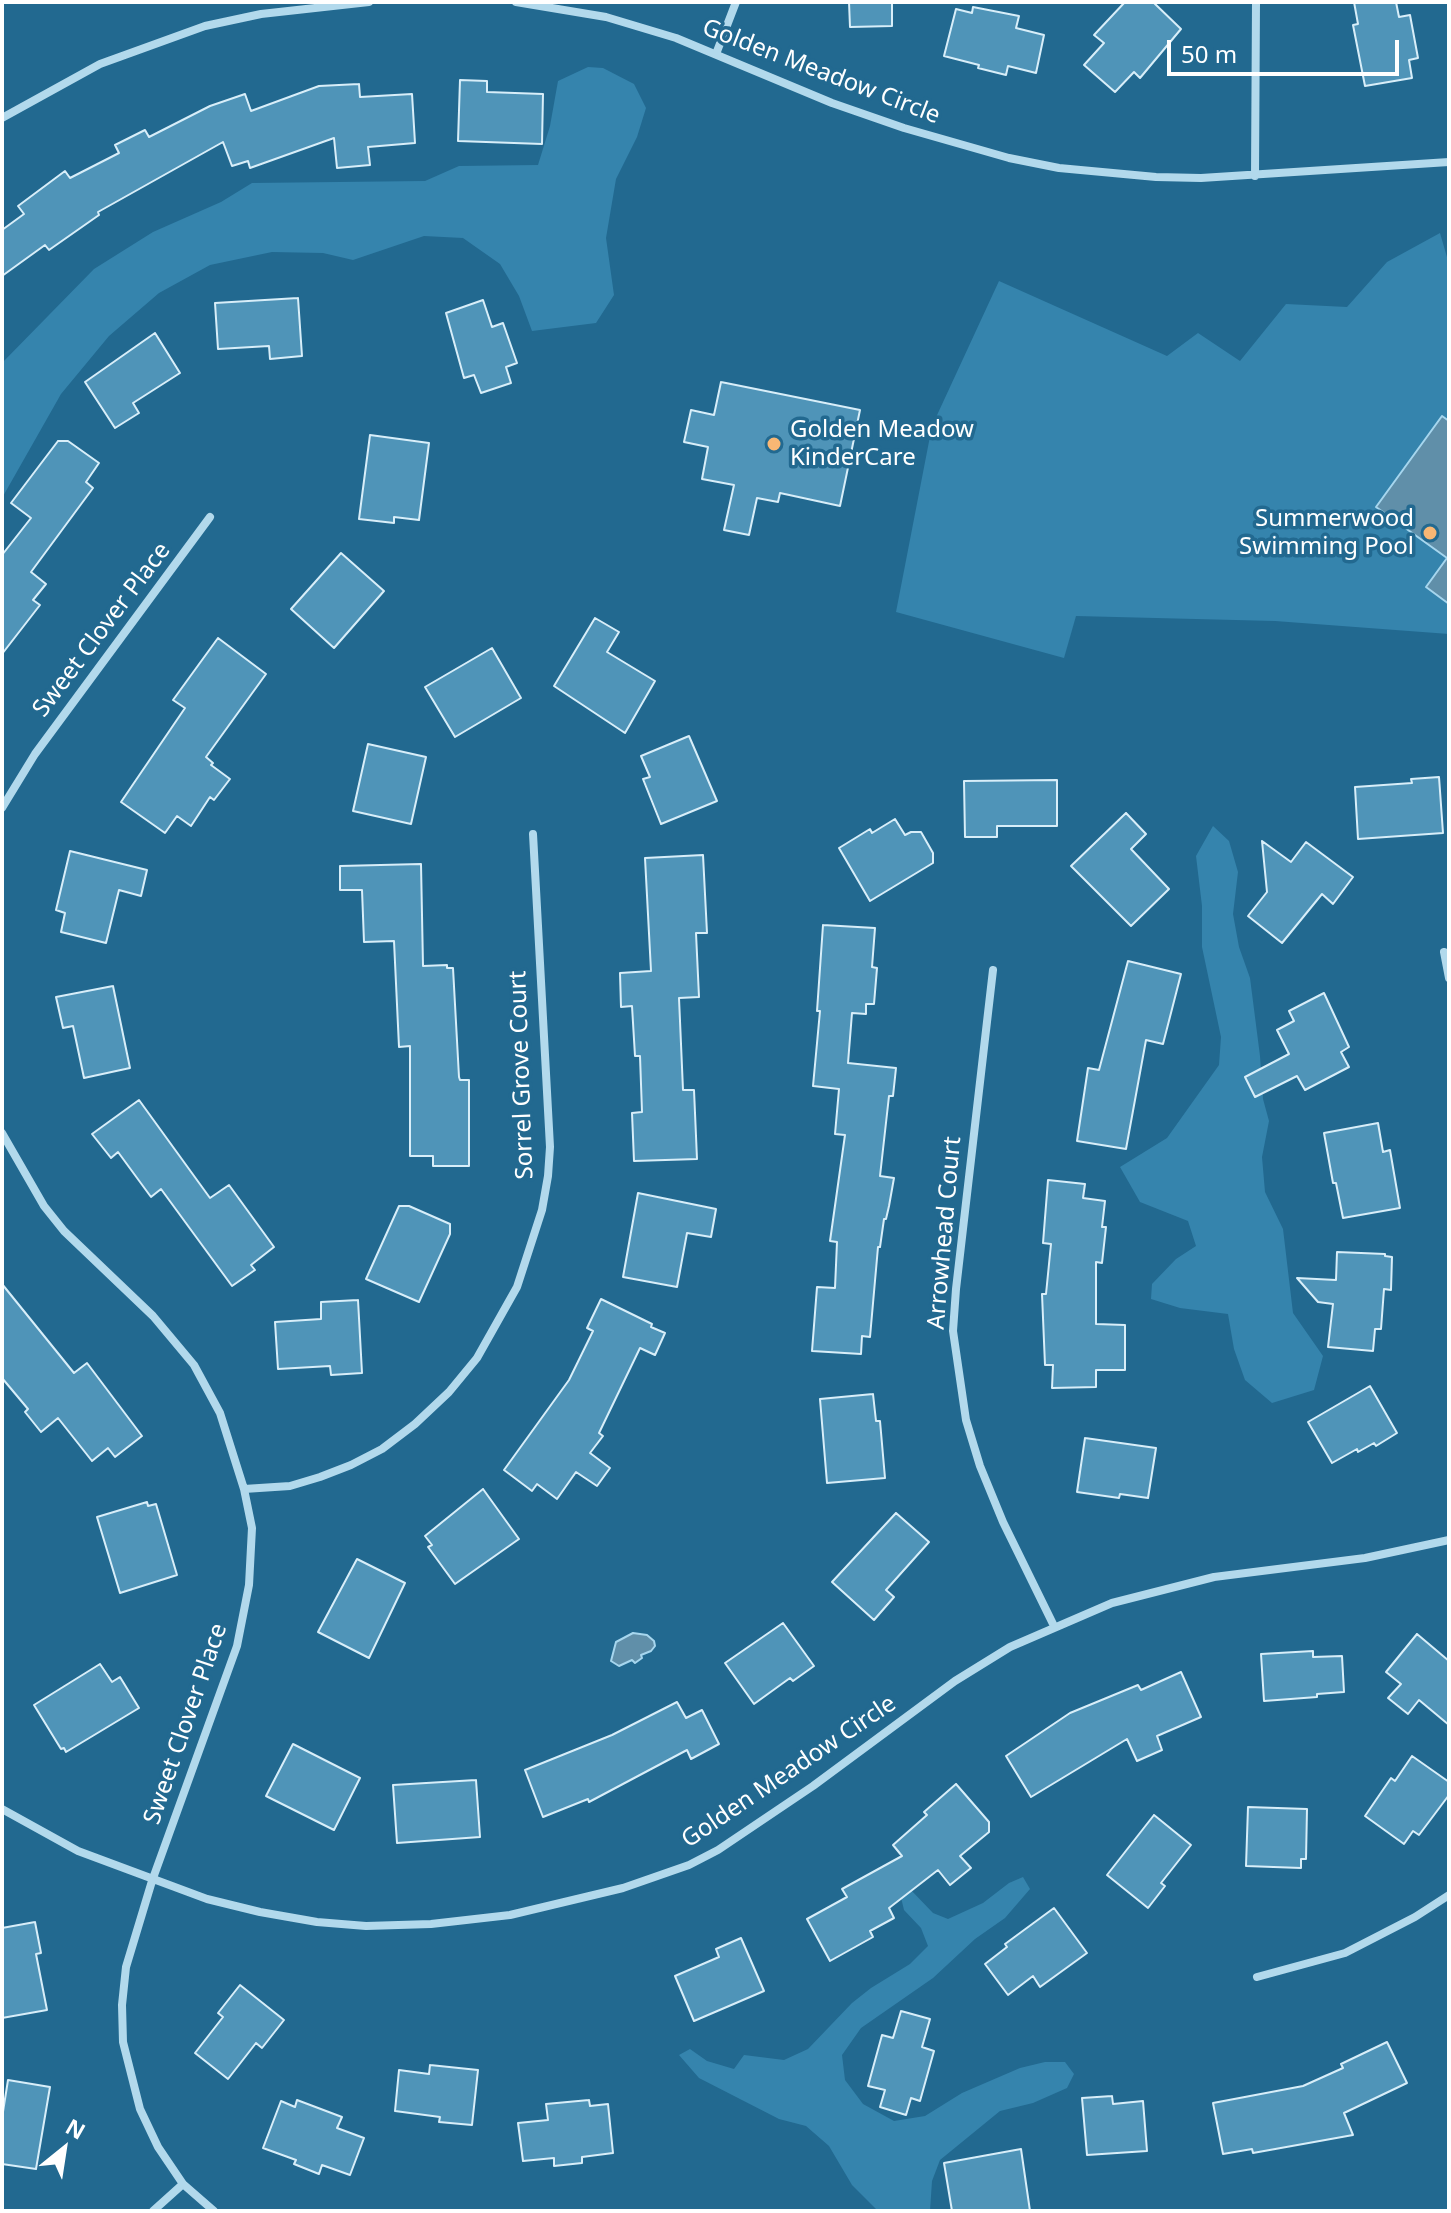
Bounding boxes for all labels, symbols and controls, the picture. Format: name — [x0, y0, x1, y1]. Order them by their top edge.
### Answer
street label: Golden Meadow Circle — [698, 13, 944, 131]
scale bar — [1171, 24, 1403, 74]
text: 50 m — [1181, 37, 1237, 70]
place label: Golden Meadow KinderCare — [790, 416, 974, 472]
marker: Golden Meadow KinderCare — [765, 435, 783, 453]
place label: Summerwood Swimming Pool — [1239, 505, 1414, 561]
marker: Summerwood Swimming Pool — [1421, 524, 1439, 542]
street label: Sweet Clover Place — [27, 537, 177, 723]
street label: Sorrel Grove Court — [504, 970, 540, 1180]
street label: Arrowhead Court — [922, 1135, 968, 1331]
street label: Sweet Clover Place — [138, 1620, 234, 1828]
street label: Golden Meadow Circle — [676, 1690, 902, 1854]
north arrow — [24, 2109, 104, 2189]
text: N — [61, 2111, 91, 2146]

